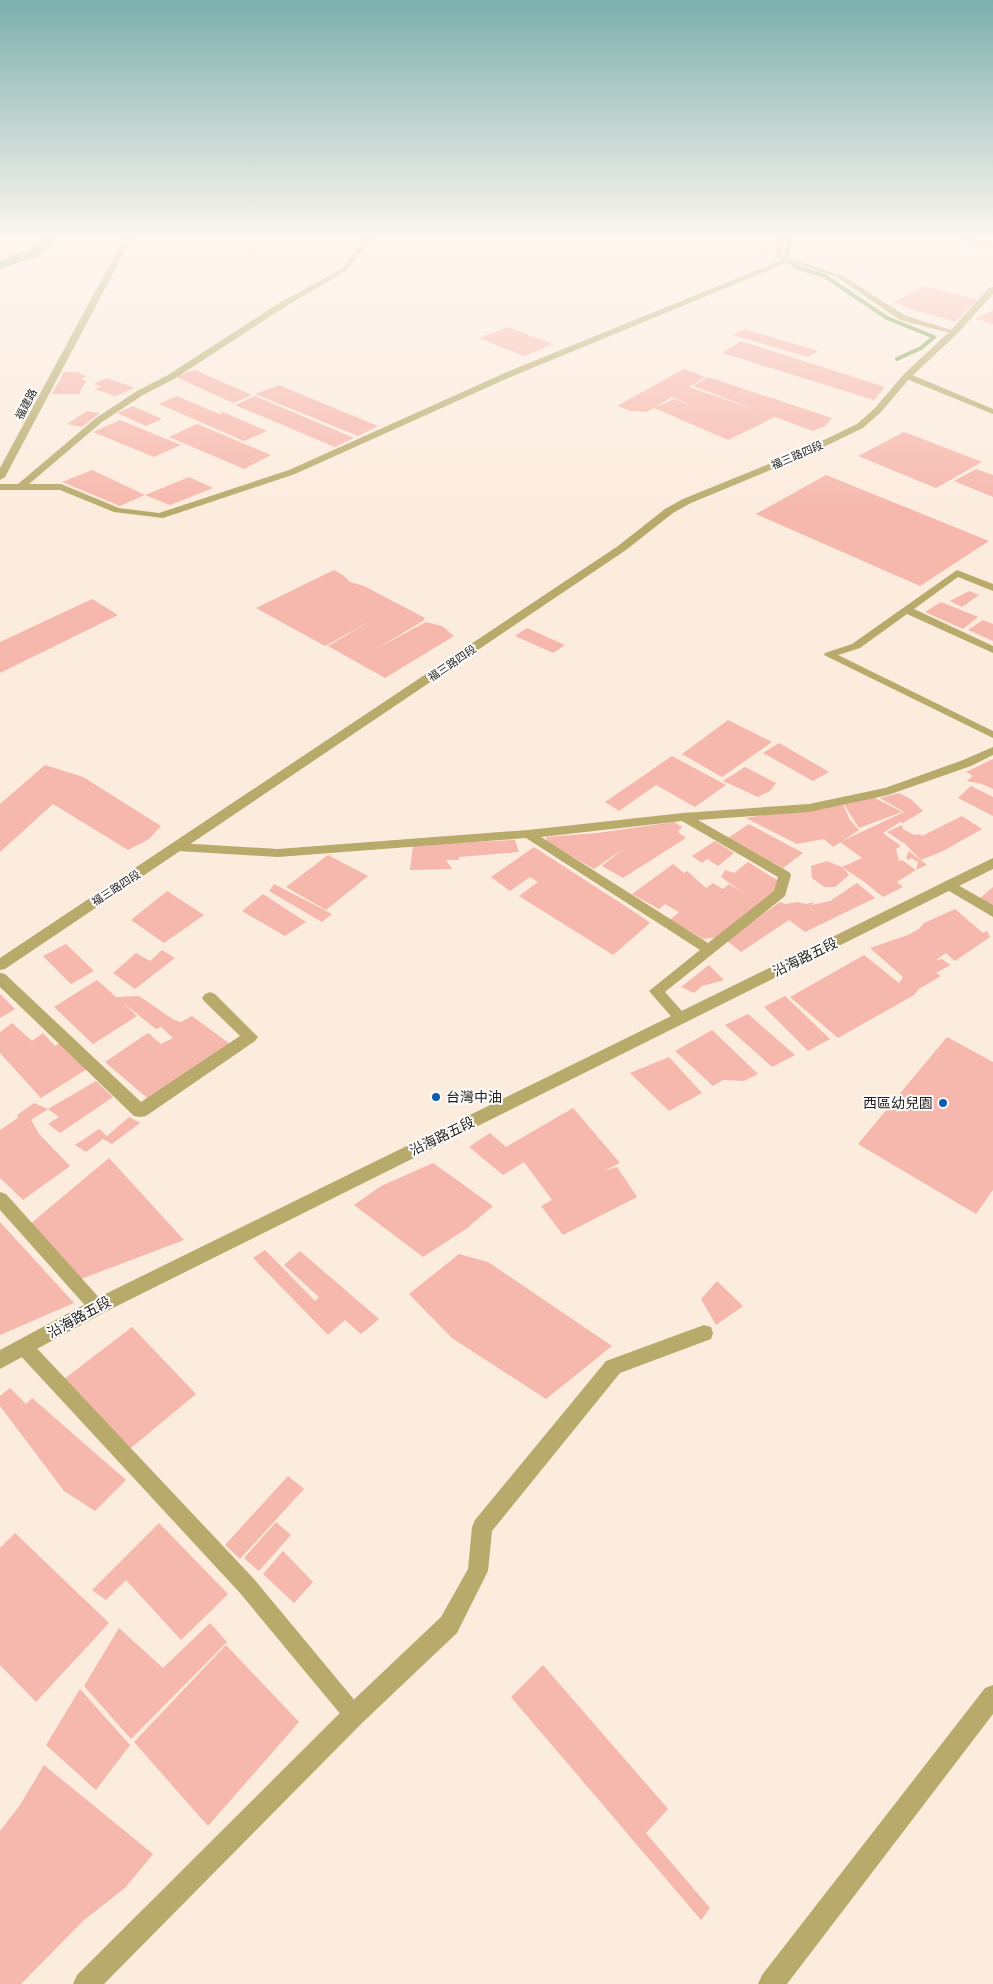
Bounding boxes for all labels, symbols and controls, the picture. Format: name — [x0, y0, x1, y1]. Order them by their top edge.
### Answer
street label: 福建路 — [12, 386, 40, 422]
street label: 福三路四段 — [769, 438, 825, 472]
street label: 福三路四段 — [425, 642, 479, 684]
street label: 福三路四段 — [89, 867, 143, 909]
street label: 沿海路五段 — [770, 934, 840, 980]
place label: 台灣中油 — [446, 1088, 502, 1106]
marker: 台灣中油 — [430, 1091, 442, 1103]
place label: 西區幼兒園 — [863, 1094, 933, 1112]
marker: 西區幼兒園 — [937, 1097, 949, 1109]
street label: 沿海路五段 — [407, 1113, 477, 1159]
street label: 沿海路五段 — [44, 1292, 114, 1342]

